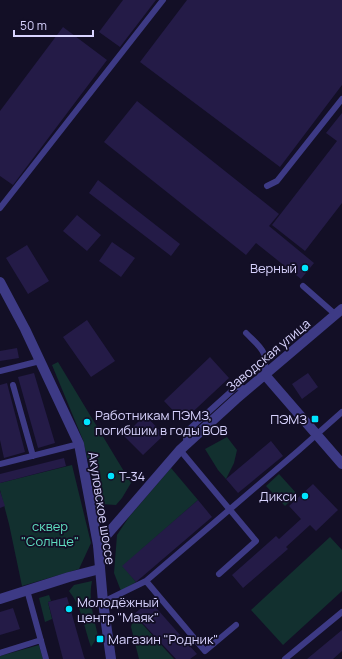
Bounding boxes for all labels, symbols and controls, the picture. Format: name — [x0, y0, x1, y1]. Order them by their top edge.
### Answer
scale bar — [14, 12, 93, 38]
text: 50 m — [20, 17, 47, 34]
place label: Верный — [250, 259, 297, 277]
marker: Верный — [300, 263, 310, 273]
street label: Заводская улица — [222, 314, 314, 396]
place label: Работникам ПЭМЗ, погибшим в годы ВОВ — [95, 406, 228, 439]
place label: ПЭМЗ — [270, 410, 307, 428]
marker: ПЭМЗ — [310, 414, 320, 424]
marker: Работникам ПЭМЗ, погибшим в годы ВОВ — [82, 417, 92, 427]
street label: Акуловское шоссе — [84, 450, 120, 566]
place label: Т-34 — [119, 467, 146, 485]
marker: Т-34 — [106, 471, 116, 481]
place label: Дикси — [259, 487, 297, 505]
marker: Дикси — [300, 491, 310, 501]
park label: сквер "Солнце" — [21, 517, 79, 550]
place label: Молодёжный центр "Маяк" — [77, 593, 159, 626]
marker: Молодёжный центр "Маяк" — [64, 604, 74, 614]
place label: Магазин "Родник" — [108, 630, 218, 648]
marker: Магазин "Родник" — [95, 634, 105, 644]

